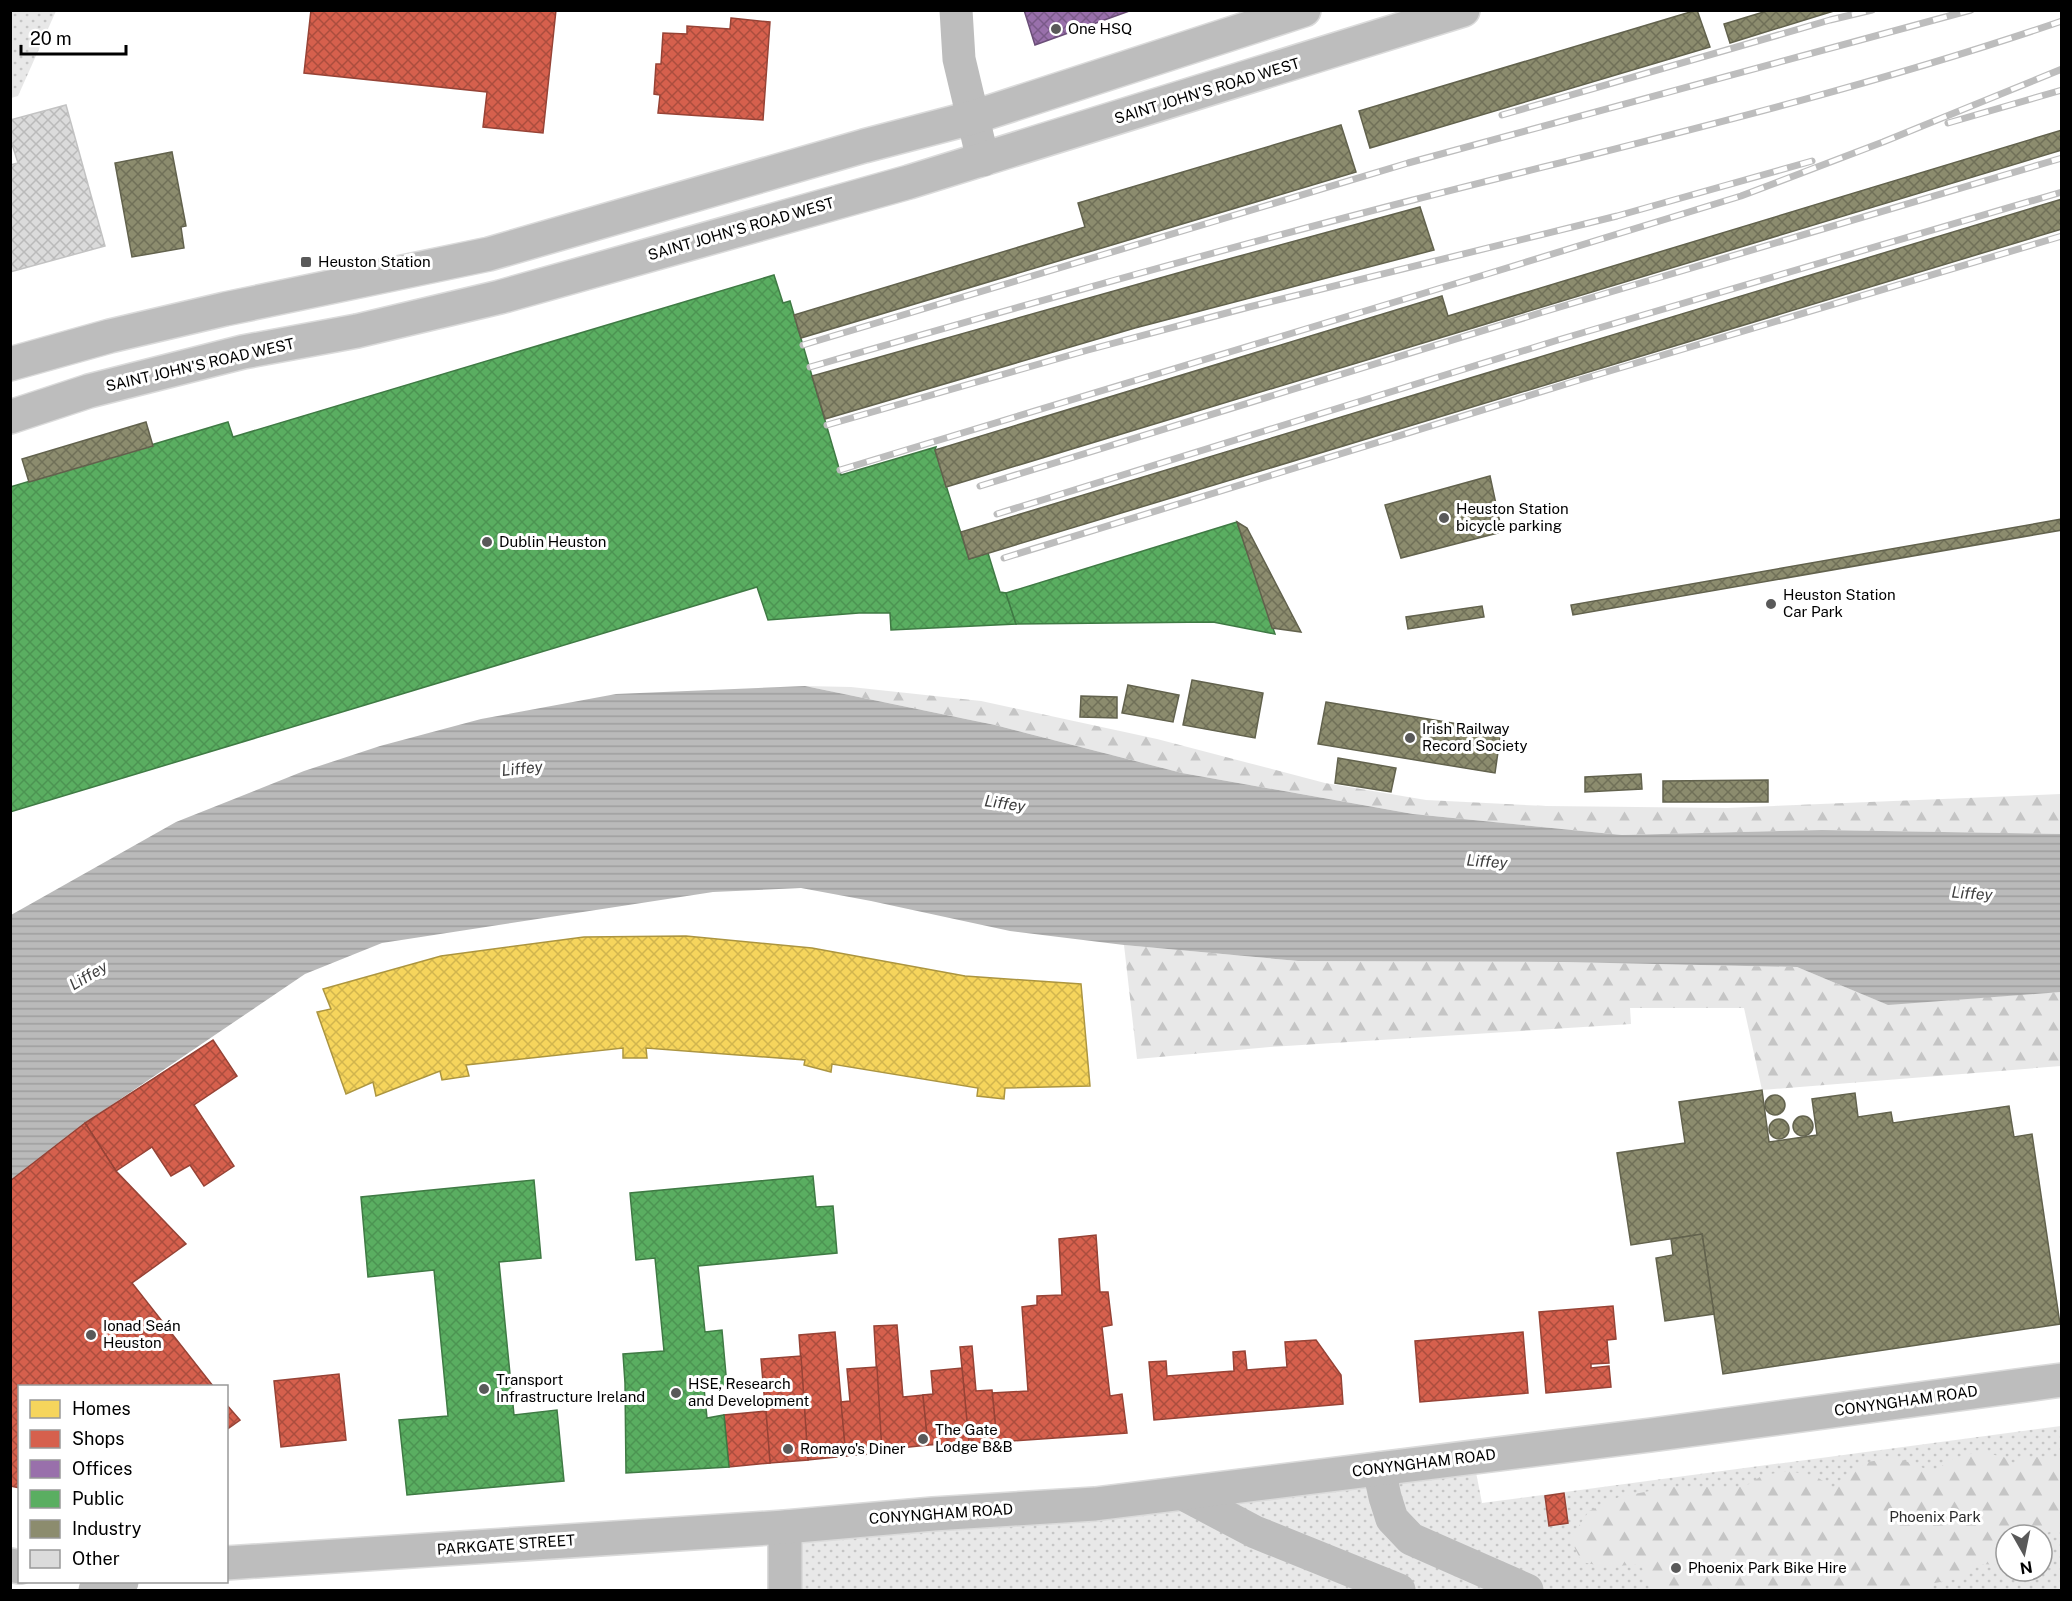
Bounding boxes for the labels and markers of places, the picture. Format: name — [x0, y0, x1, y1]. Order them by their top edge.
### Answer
place label: One HSQ — [1068, 20, 1132, 37]
marker: One HSQ — [1049, 22, 1063, 36]
place label: Heuston Station — [318, 253, 431, 270]
marker: Heuston Station — [299, 255, 313, 269]
place label: Heuston Station bicycle parking — [1456, 500, 1569, 534]
marker: Heuston Station bicycle parking — [1437, 511, 1451, 525]
place label: Dublin Heuston — [499, 533, 607, 550]
marker: Dublin Heuston — [480, 535, 494, 549]
place label: Heuston Station Car Park — [1783, 586, 1896, 620]
marker: Heuston Station Car Park — [1764, 597, 1778, 611]
place label: Irish Railway Record Society — [1422, 720, 1528, 754]
marker: Irish Railway Record Society — [1403, 731, 1417, 745]
place label: Ionad Seán Heuston — [103, 1317, 181, 1351]
marker: Ionad Seán Heuston — [84, 1328, 98, 1342]
place label: Transport Infrastructure Ireland — [496, 1371, 645, 1405]
place label: HSE, Research and Development — [688, 1375, 810, 1409]
marker: Transport Infrastructure Ireland — [477, 1382, 491, 1396]
marker: HSE, Research and Development — [669, 1386, 683, 1400]
place label: The Gate Lodge B&B — [935, 1421, 1013, 1455]
marker: The Gate Lodge B&B — [916, 1432, 930, 1446]
place label: Romayo's Diner — [800, 1440, 906, 1457]
marker: Romayo's Diner — [781, 1442, 795, 1456]
place label: Phoenix Park Bike Hire — [1688, 1559, 1847, 1576]
marker: Phoenix Park Bike Hire — [1669, 1561, 1683, 1575]

